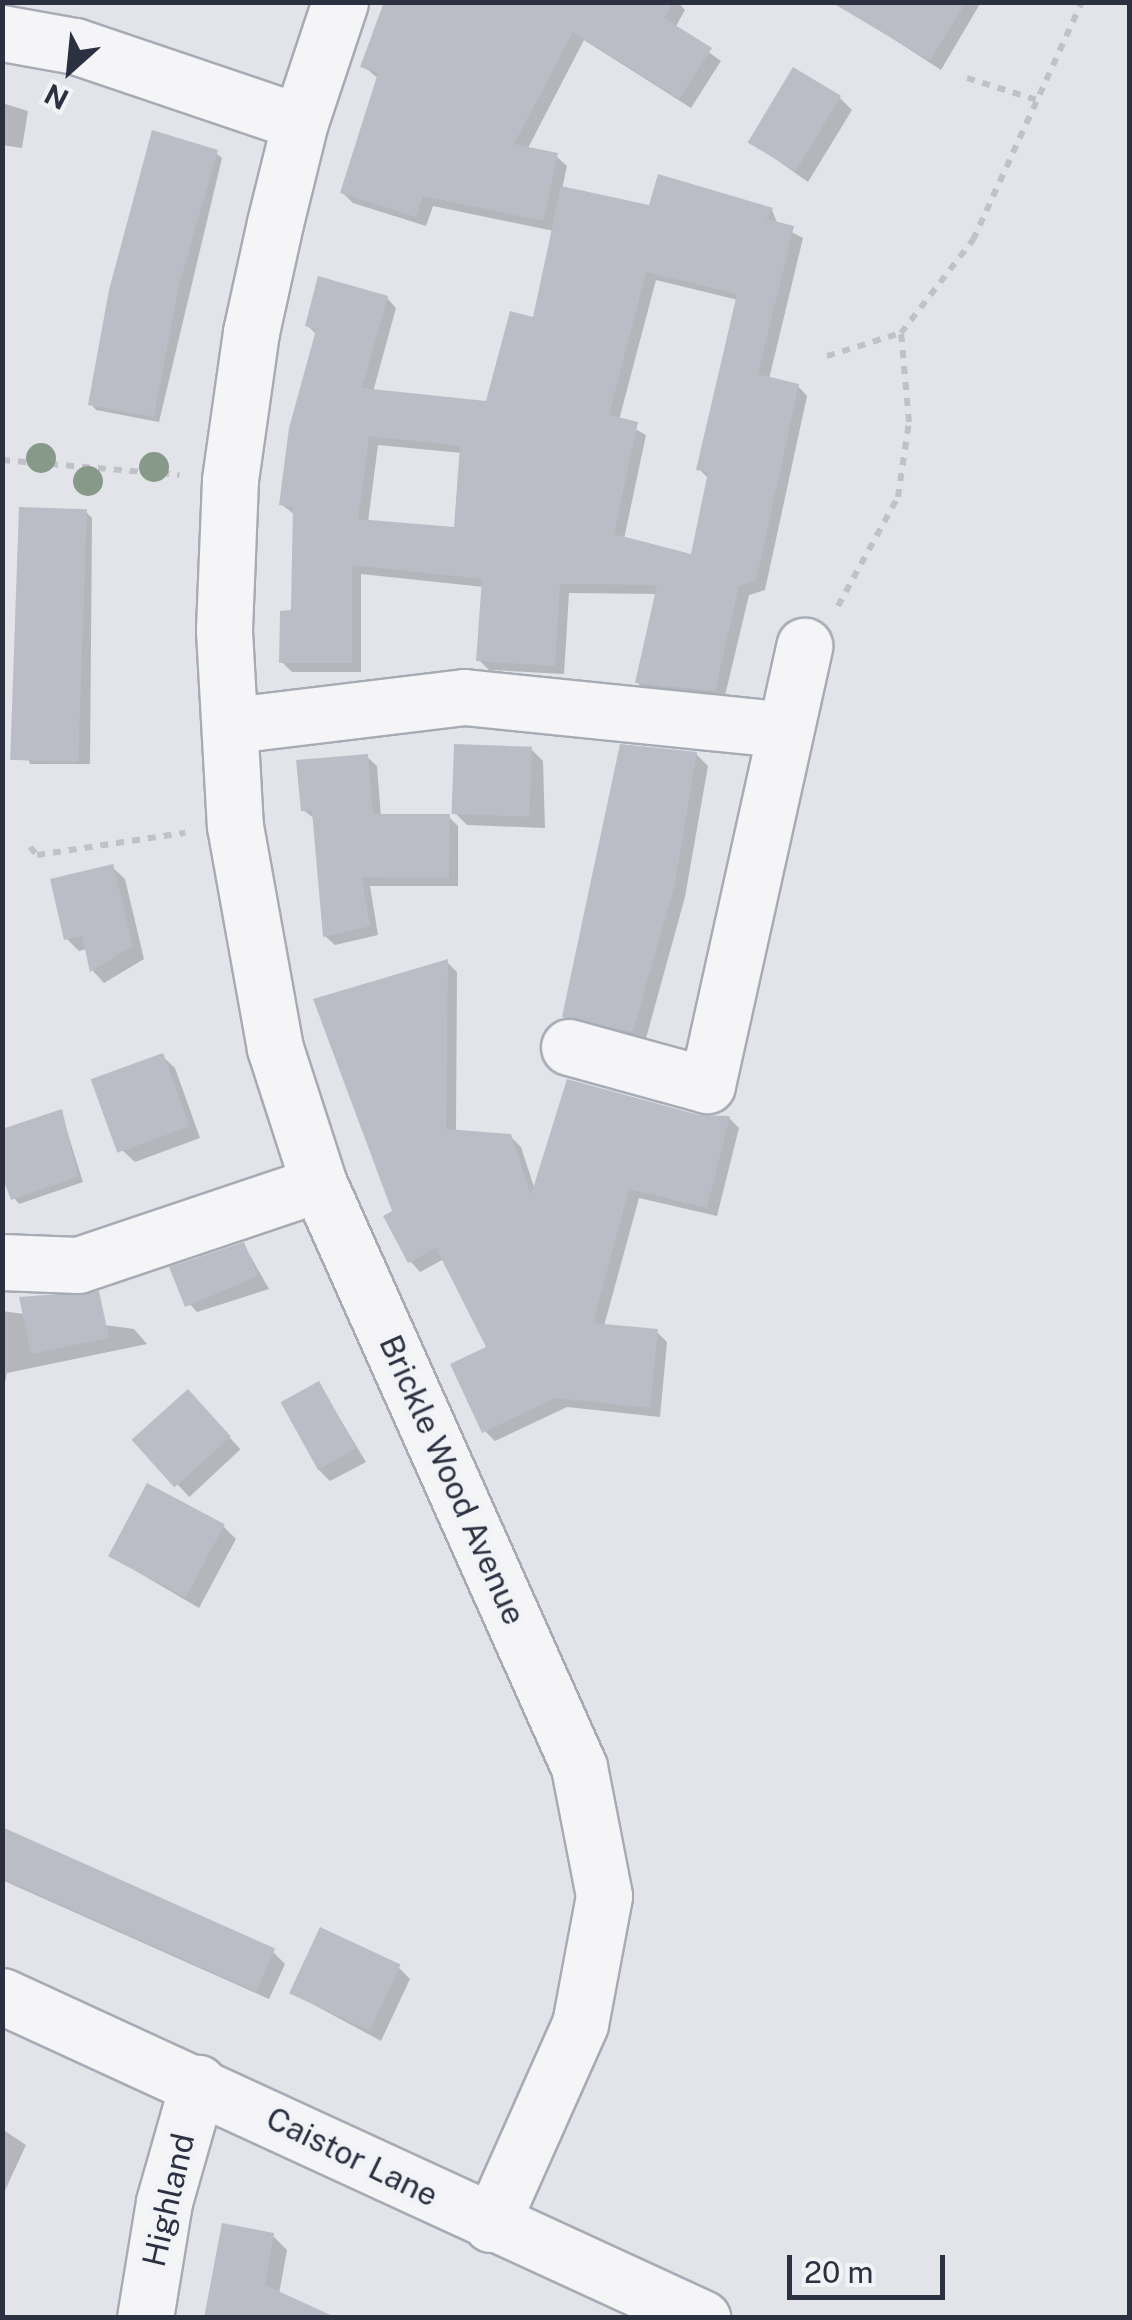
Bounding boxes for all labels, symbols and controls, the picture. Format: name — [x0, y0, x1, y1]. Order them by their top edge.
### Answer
north arrow — [20, 20, 120, 120]
text: N — [39, 78, 73, 117]
street label: Brickle Wood Avenue — [371, 1329, 533, 1631]
street label: Caistor Lane — [260, 2099, 444, 2215]
street label: Highland — [135, 2130, 203, 2270]
scale bar — [792, 2235, 950, 2297]
text: 20 m — [804, 2254, 873, 2290]

